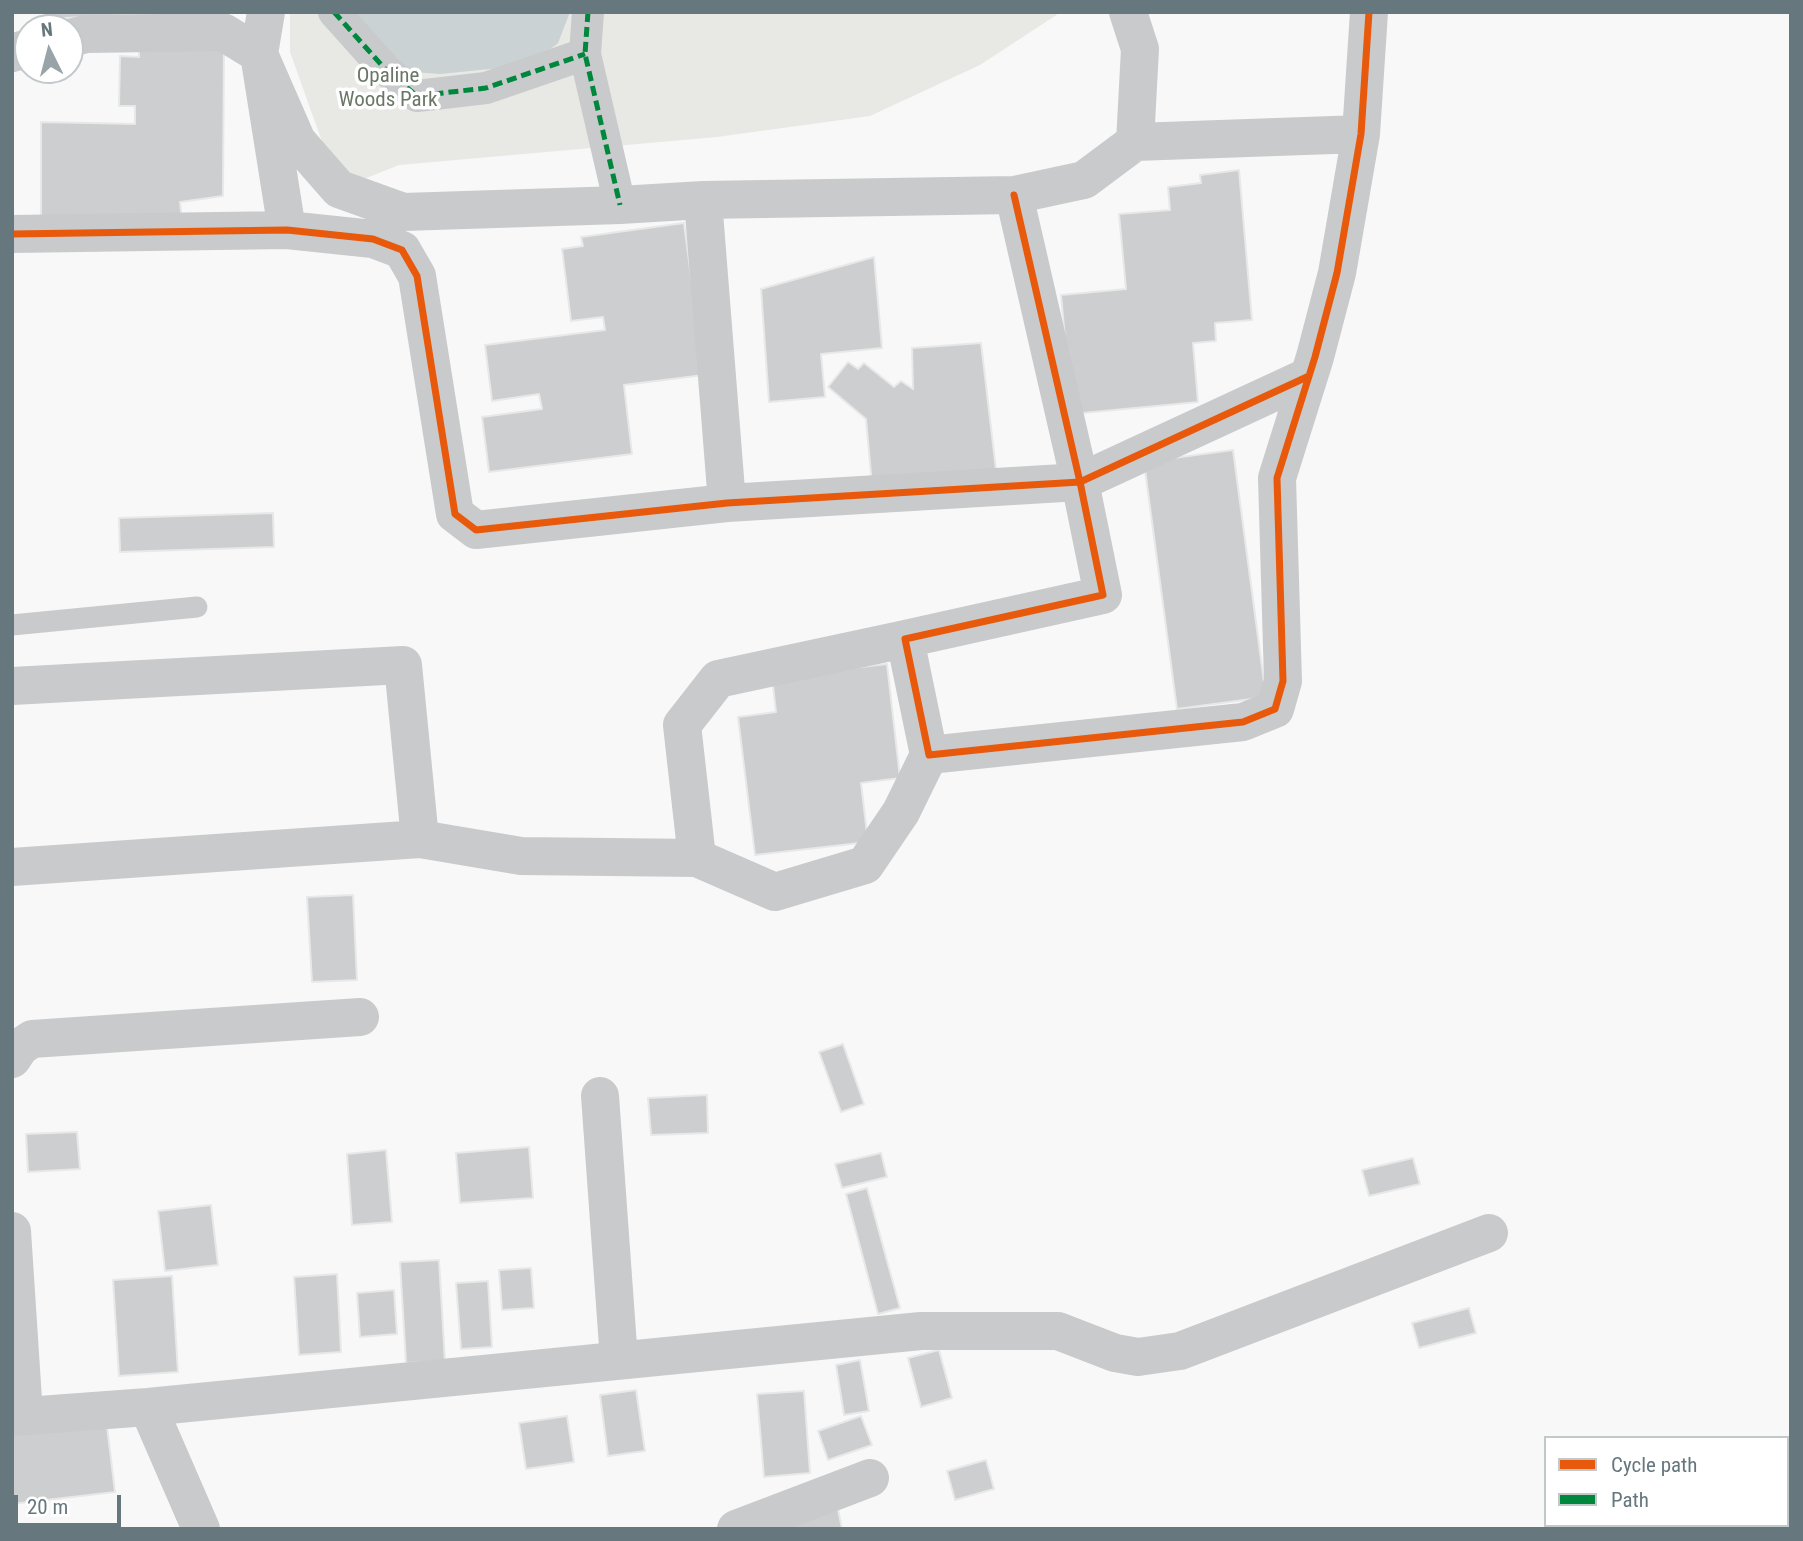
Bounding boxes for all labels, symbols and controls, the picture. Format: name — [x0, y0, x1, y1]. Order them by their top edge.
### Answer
north arrow — [14, 14, 84, 84]
text: N — [40, 18, 54, 42]
park label: Opaline Woods Park — [338, 64, 438, 114]
legend — [1544, 1436, 1789, 1527]
text: Cycle path — [1611, 1453, 1697, 1477]
scale bar — [18, 1482, 124, 1526]
text: Path — [1611, 1488, 1649, 1512]
text: 20 m — [27, 1495, 68, 1519]

